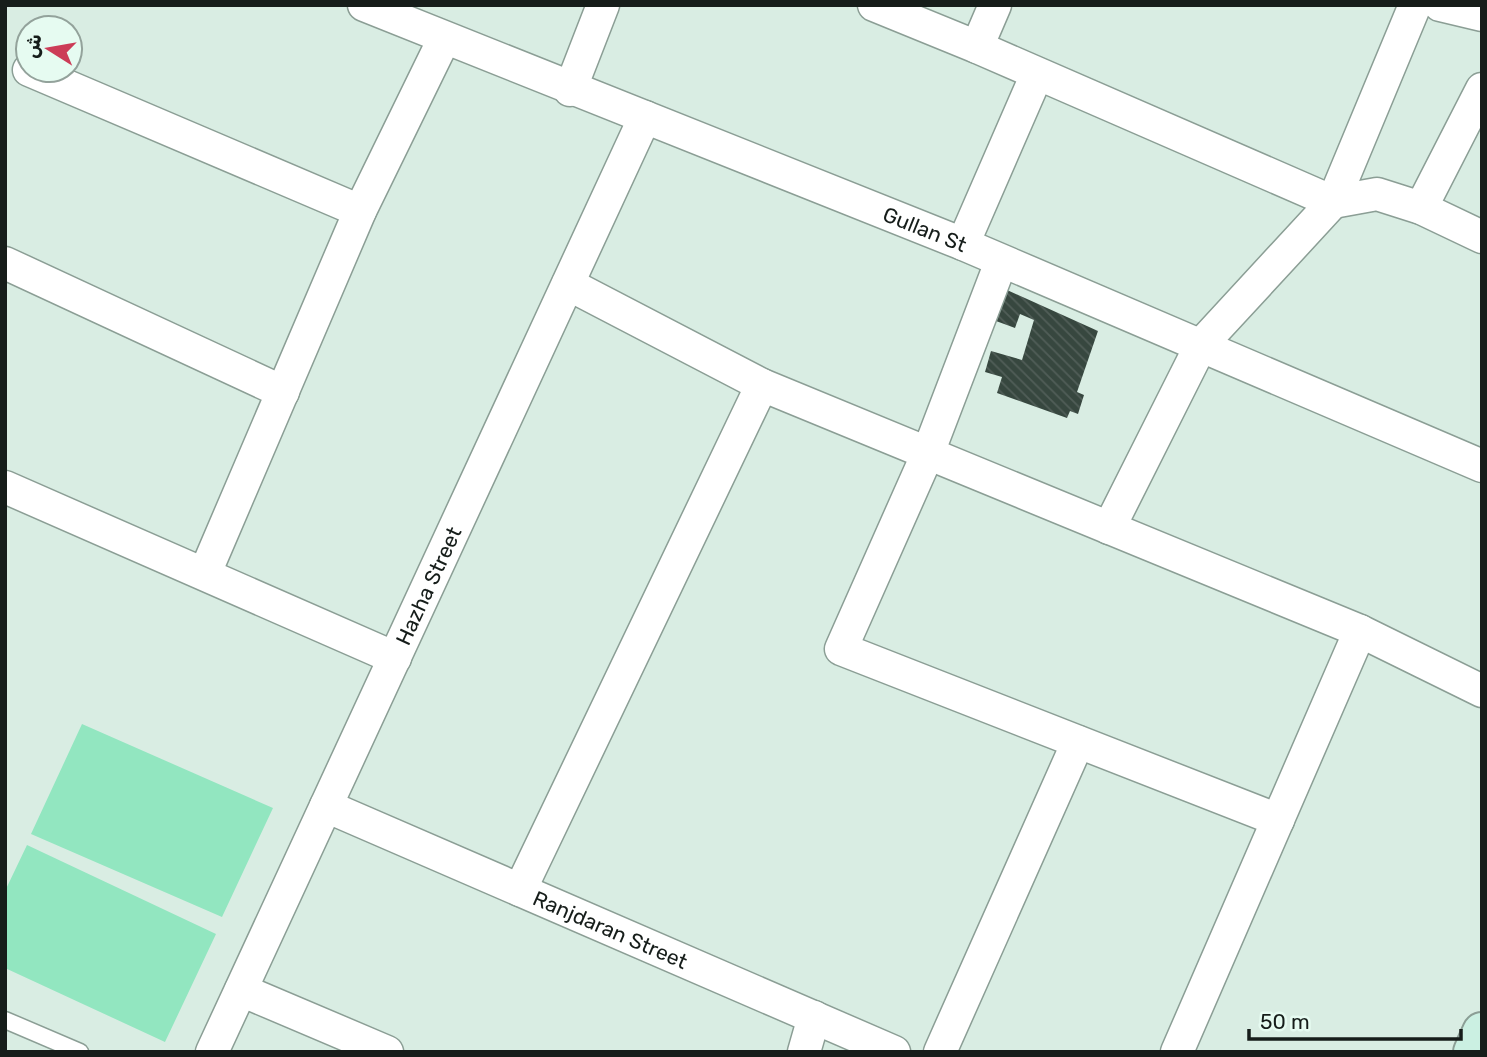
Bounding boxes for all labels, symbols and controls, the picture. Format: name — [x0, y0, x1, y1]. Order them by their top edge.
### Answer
north arrow — [14, 14, 84, 84]
text: ش — [19, 32, 46, 60]
street label: Gullan St — [880, 201, 970, 257]
street label: Hazha Street — [390, 522, 466, 649]
street label: Ranjdaran Street — [530, 885, 691, 974]
scale bar — [1249, 998, 1461, 1042]
text: 50 m — [1260, 1009, 1310, 1034]

